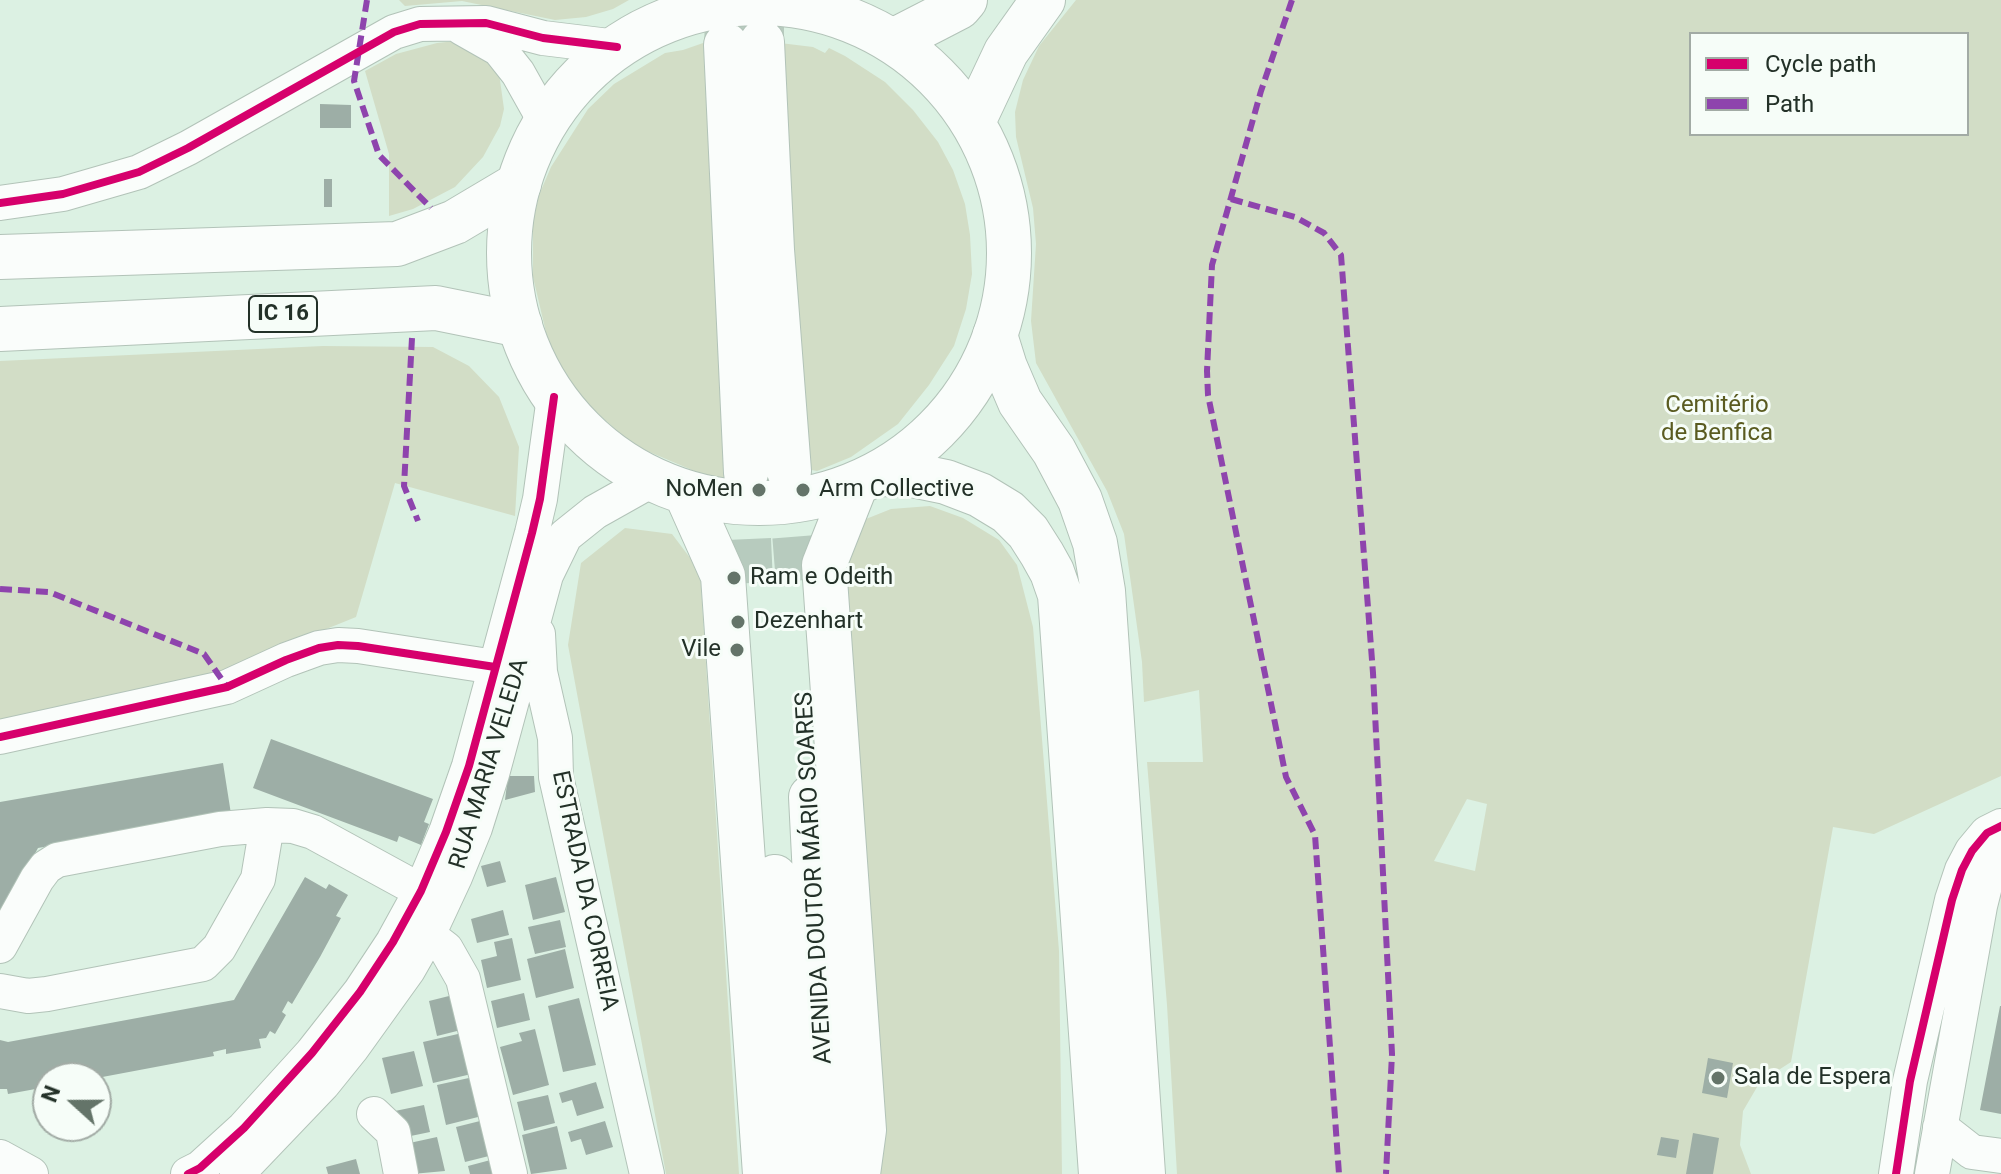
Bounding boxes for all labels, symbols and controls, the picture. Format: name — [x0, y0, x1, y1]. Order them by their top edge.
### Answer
legend — [1689, 32, 1969, 136]
text: Cycle path — [1765, 50, 1877, 78]
text: Path — [1765, 90, 1814, 118]
road number: IC 16 — [249, 296, 317, 332]
park label: Cemitério de Benfica — [1661, 392, 1773, 448]
place label: NoMen — [665, 476, 743, 504]
place label: Arm Collective — [819, 476, 974, 504]
marker: NoMen — [750, 481, 768, 499]
marker: Arm Collective — [794, 481, 812, 499]
place label: Ram e Odeith — [750, 564, 893, 592]
marker: Ram e Odeith — [725, 569, 743, 587]
place label: Dezenhart — [754, 608, 863, 636]
marker: Dezenhart — [729, 613, 747, 631]
place label: Vile — [681, 636, 721, 664]
marker: Vile — [728, 641, 746, 659]
street label: RUA MARIA VELEDA — [444, 655, 536, 873]
street label: AVENIDA DOUTOR MÁRIO SOARES — [791, 691, 839, 1065]
street label: ESTRADA DA CORREIA — [544, 768, 624, 1014]
north arrow — [32, 1062, 112, 1142]
place label: Sala de Espera — [1734, 1064, 1891, 1092]
marker: Sala de Espera — [1709, 1069, 1727, 1087]
text: N — [37, 1082, 65, 1106]

